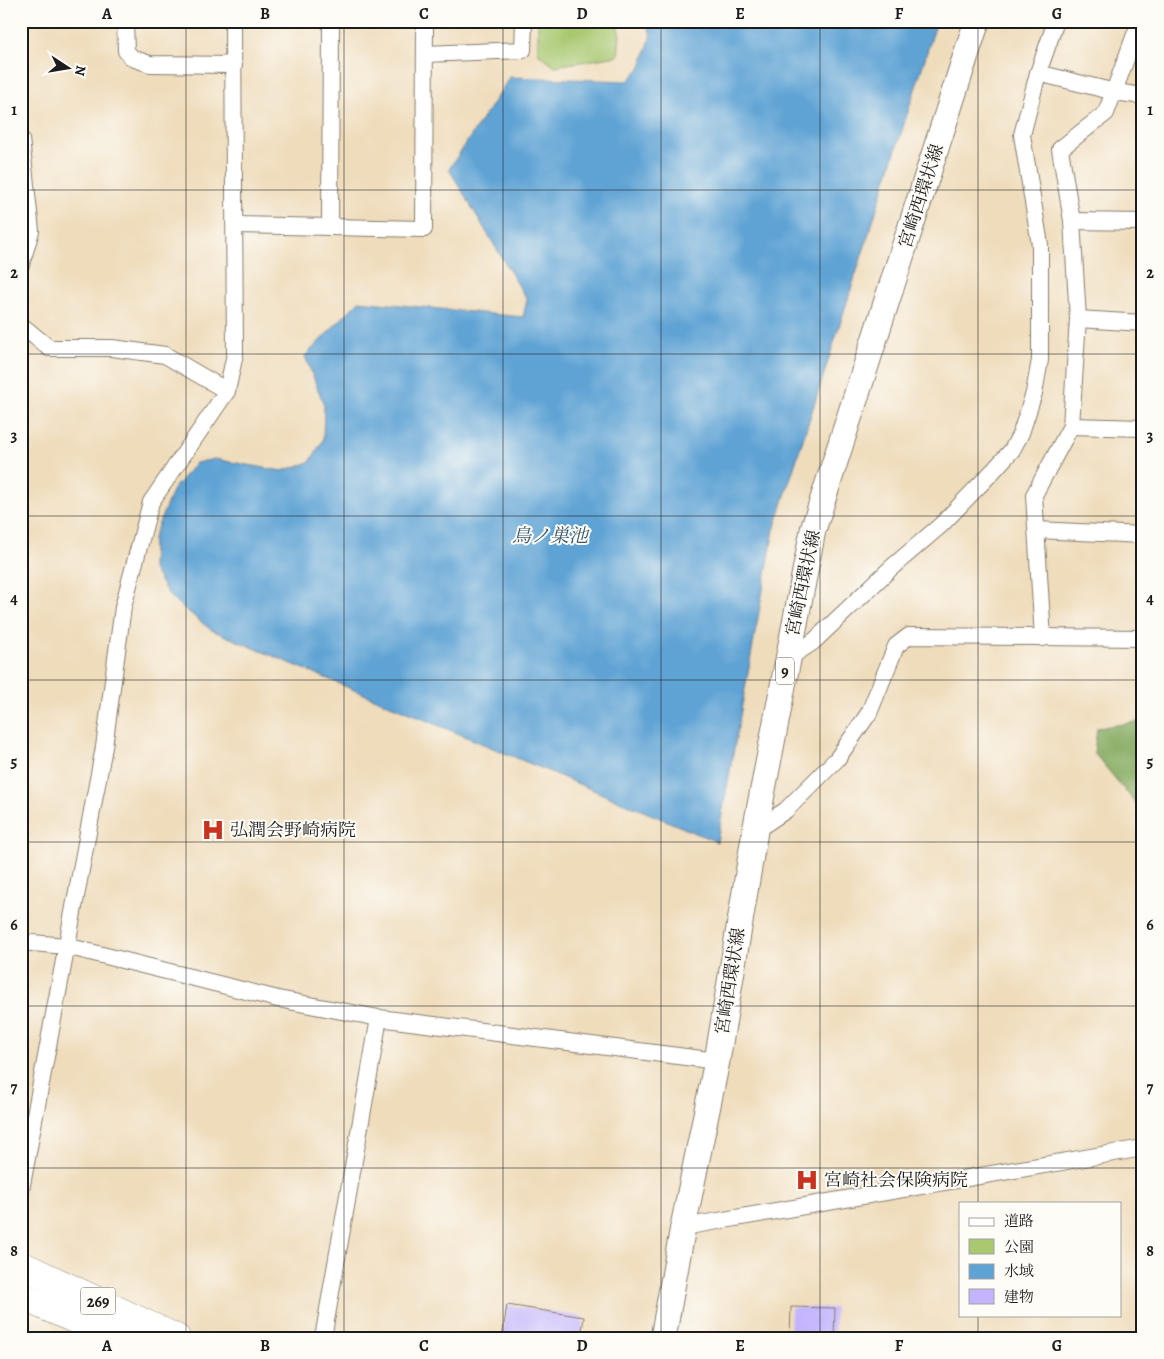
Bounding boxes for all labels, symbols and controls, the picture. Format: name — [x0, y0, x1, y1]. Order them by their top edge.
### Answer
text: A — [101, 3, 113, 25]
text: B — [260, 3, 270, 25]
text: C — [419, 3, 429, 25]
text: D — [576, 3, 588, 25]
text: E — [735, 3, 745, 25]
text: F — [895, 3, 904, 25]
text: G — [1052, 3, 1062, 25]
north arrow — [42, 42, 92, 92]
text: N — [70, 64, 91, 78]
text: 1 — [11, 99, 17, 121]
text: 1 — [1147, 99, 1153, 121]
street label: 宮崎西環状線 — [893, 141, 949, 251]
text: 2 — [10, 262, 18, 284]
text: 2 — [1146, 262, 1154, 284]
text: 3 — [11, 425, 18, 447]
text: 3 — [1147, 425, 1154, 447]
water label: 鳥ノ巣池 — [512, 523, 590, 549]
street label: 宮崎西環状線 — [780, 528, 826, 638]
text: 4 — [10, 588, 18, 610]
text: 4 — [1146, 588, 1154, 610]
road number: 9 — [776, 658, 794, 684]
text: 5 — [11, 751, 18, 773]
text: 5 — [1147, 751, 1154, 773]
hospital icon: 弘潤会野崎病院 — [200, 817, 226, 843]
place label: 弘潤会野崎病院 — [230, 818, 356, 842]
text: 6 — [10, 914, 18, 936]
text: 6 — [1146, 914, 1154, 936]
street label: 宮崎西環状線 — [710, 926, 750, 1036]
text: 7 — [11, 1077, 18, 1099]
text: 7 — [1147, 1077, 1154, 1099]
hospital icon: 宮崎社会保険病院 — [794, 1167, 820, 1193]
place label: 宮崎社会保険病院 — [824, 1168, 968, 1192]
legend — [959, 1202, 1122, 1316]
text: 道路 — [1004, 1211, 1034, 1231]
text: 公園 — [1004, 1237, 1034, 1257]
text: 8 — [10, 1240, 18, 1262]
text: 8 — [1146, 1240, 1154, 1262]
text: 水域 — [1004, 1261, 1034, 1281]
text: 建物 — [1004, 1287, 1034, 1307]
road number: 269 — [80, 1288, 116, 1314]
text: A — [101, 1335, 113, 1357]
text: B — [260, 1335, 270, 1357]
text: C — [419, 1335, 429, 1357]
text: D — [576, 1335, 588, 1357]
text: E — [735, 1335, 745, 1357]
text: F — [895, 1335, 904, 1357]
text: G — [1052, 1335, 1062, 1357]

